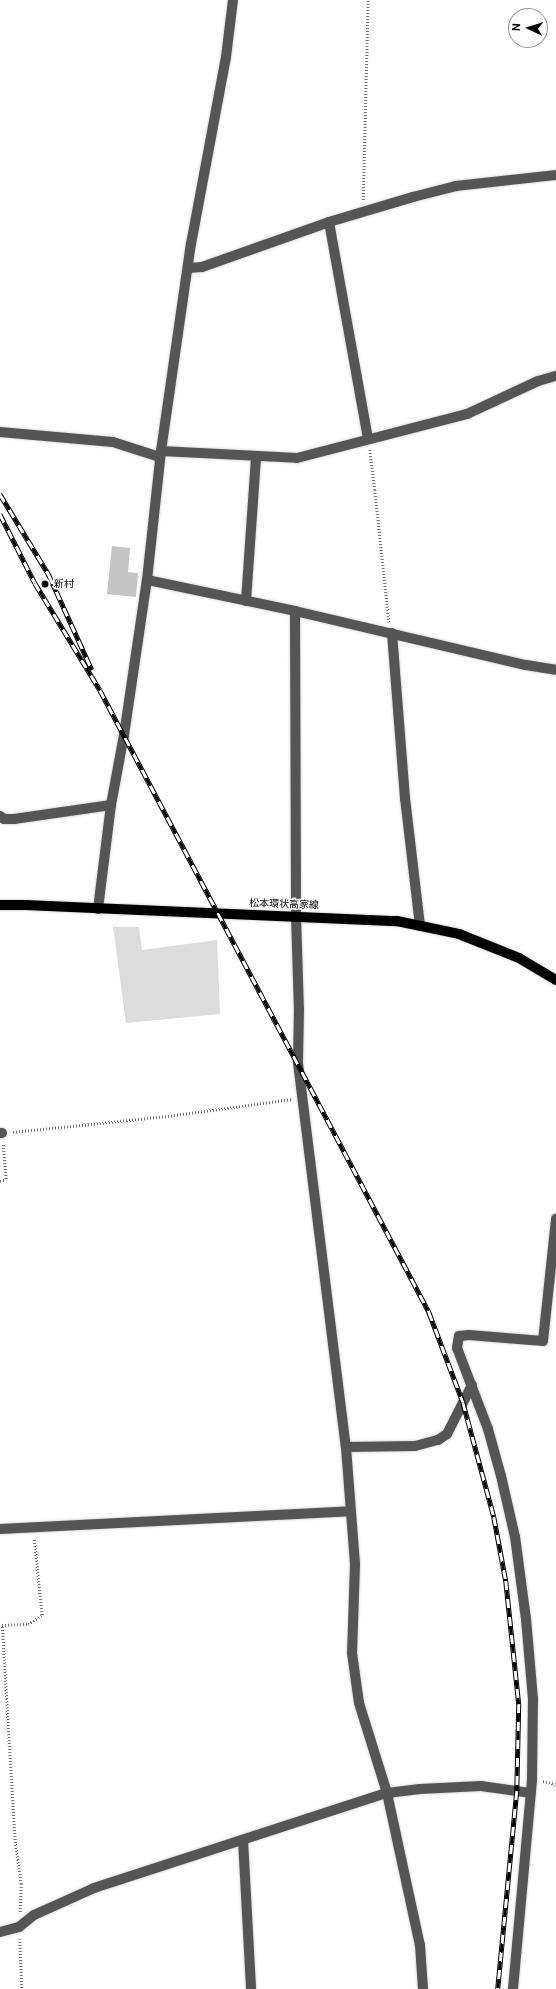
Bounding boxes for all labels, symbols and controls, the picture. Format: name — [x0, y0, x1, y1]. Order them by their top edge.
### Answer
north arrow — [508, 8, 548, 48]
text: N — [510, 23, 523, 32]
marker: 新村 — [39, 578, 51, 590]
place label: 新村 — [54, 578, 74, 590]
street label: 松本環状高家線 — [249, 897, 319, 911]

